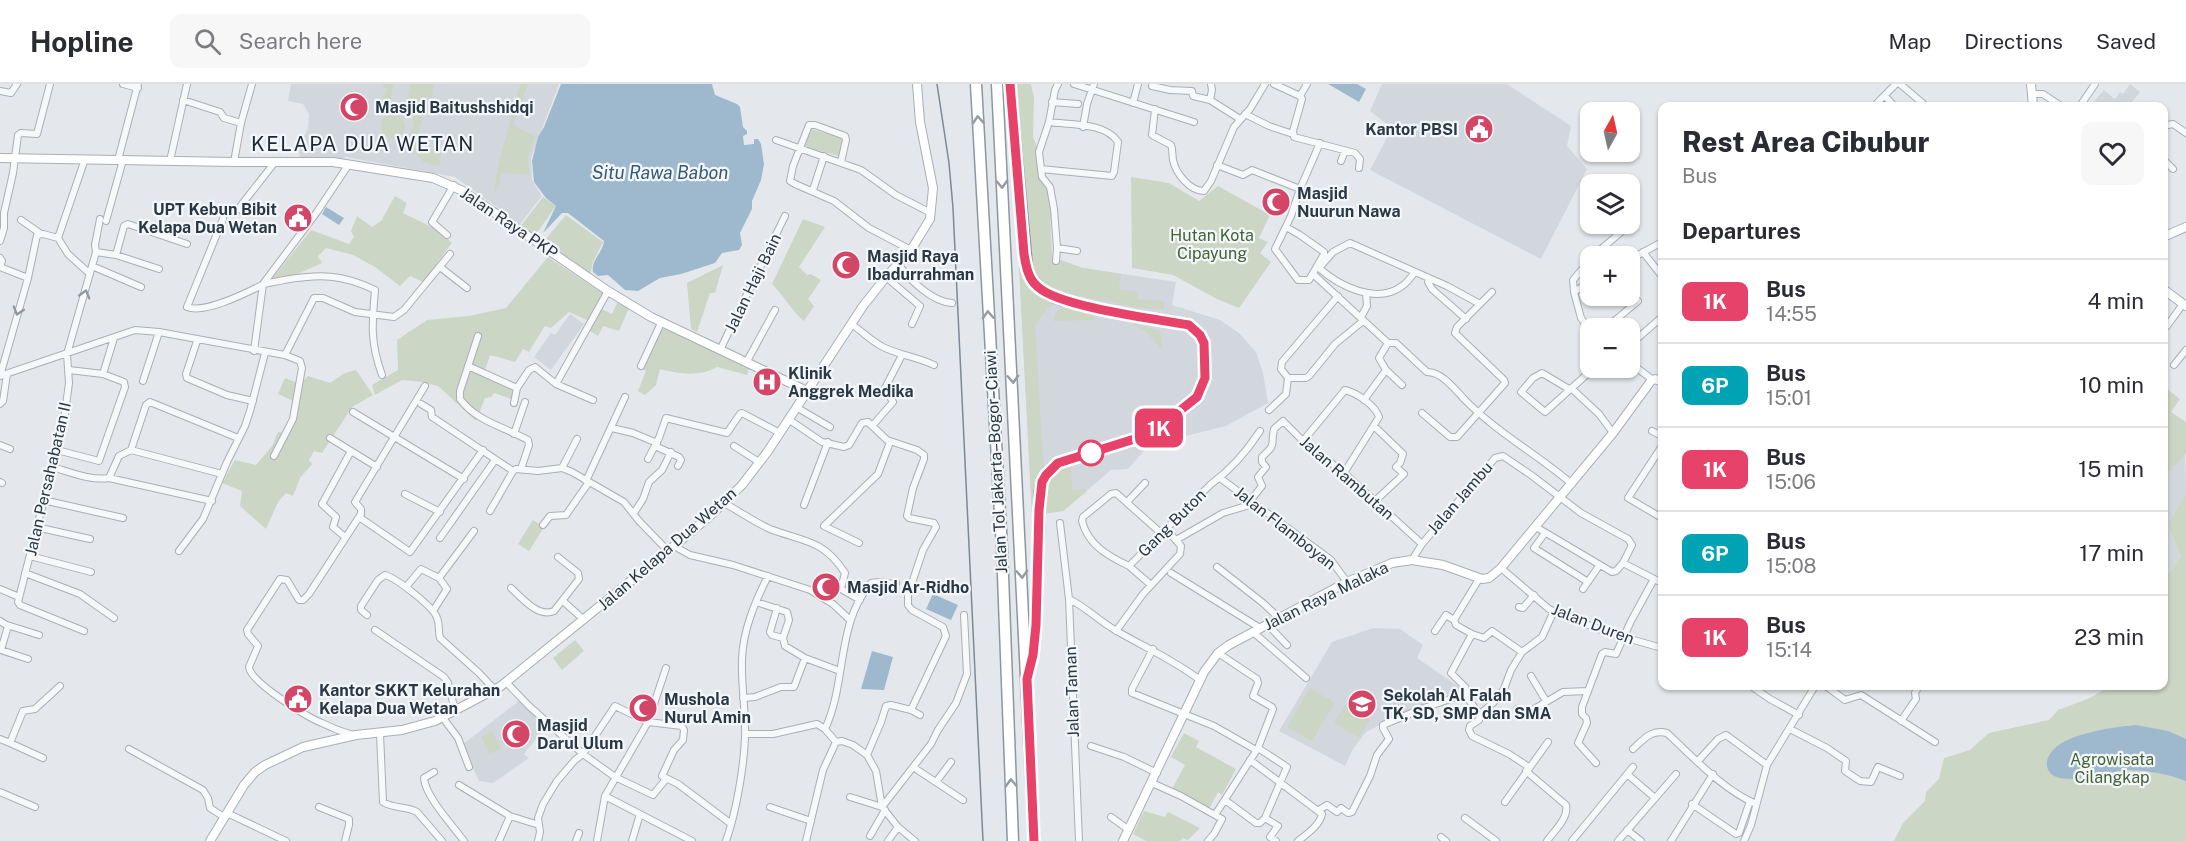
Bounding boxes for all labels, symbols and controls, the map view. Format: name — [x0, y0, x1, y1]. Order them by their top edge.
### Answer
search box — [170, 14, 590, 68]
text: Hopline — [30, 25, 134, 58]
icon: search — [191, 25, 224, 58]
text: Search here — [239, 28, 362, 54]
text: Map — [1889, 29, 1931, 54]
text: Directions — [1964, 29, 2063, 54]
text: Saved — [2096, 29, 2156, 54]
mosque icon: Masjid Baitushshidqi — [338, 91, 370, 123]
place label: Masjid Baitushshidqi — [375, 98, 534, 117]
north arrow — [1580, 102, 1640, 162]
map controls — [1580, 102, 1640, 378]
public building icon: Kantor PBSI — [1463, 113, 1495, 145]
one-way arrow — [971, 116, 984, 125]
place label: Kantor PBSI — [1365, 120, 1458, 139]
button: heart — [2081, 122, 2144, 185]
text: Rest Area Cibubur — [1682, 125, 1929, 158]
district label: KELAPA DUA WETAN — [251, 132, 475, 156]
water label: Situ Rawa Babon — [592, 162, 728, 183]
text: Bus — [1682, 164, 1717, 188]
button: layers — [1580, 174, 1640, 234]
one-way arrow — [996, 180, 1009, 189]
street label: Jalan Raya PKP — [457, 183, 561, 263]
place label: Masjid Nuurun Nawa — [1297, 184, 1401, 221]
mosque icon: Masjid Nuurun Nawa — [1260, 186, 1292, 218]
place label: UPT Kebun Bibit Kelapa Dua Wetan — [138, 200, 277, 237]
public building icon: UPT Kebun Bibit Kelapa Dua Wetan — [282, 202, 314, 234]
text: Departures — [1682, 218, 1801, 244]
park label: Hutan Kota Cipayung — [1170, 226, 1254, 263]
street label: Jalan Haji Bain — [721, 230, 785, 336]
button: + — [1580, 246, 1640, 306]
place label: Masjid Raya Ibadurrahman — [867, 247, 974, 284]
mosque icon: Masjid Raya Ibadurrahman — [830, 249, 862, 281]
text: Bus — [1766, 276, 1806, 302]
text: 4 min — [2088, 288, 2144, 314]
one-way arrow — [77, 289, 90, 299]
text: 1K — [1703, 289, 1727, 314]
text: 14:55 — [1766, 302, 1817, 326]
one-way arrow — [13, 305, 25, 316]
one-way arrow — [982, 311, 995, 320]
button: − — [1580, 318, 1640, 378]
street label: Jalan Tol Jakarta–Bogor–Ciawi — [981, 350, 1011, 574]
text: Bus — [1766, 360, 1806, 386]
place label: Klinik Anggrek Medika — [788, 364, 914, 401]
hospital icon: Klinik Anggrek Medika — [751, 366, 783, 398]
text: 10 min — [2079, 372, 2144, 398]
text: 6P — [1701, 373, 1729, 398]
one-way arrow — [1006, 375, 1019, 384]
text: 15:01 — [1766, 386, 1812, 410]
street label: Jalan Persahabatan II — [21, 400, 75, 558]
line badge: 1K — [1132, 408, 1186, 448]
text: 1K — [1147, 416, 1171, 441]
street label: Jalan Rambutan — [1296, 432, 1398, 524]
unlabelled marker — [1078, 440, 1104, 466]
text: Bus — [1766, 444, 1806, 470]
text: 15 min — [2078, 456, 2144, 482]
text: 1K — [1703, 457, 1727, 482]
street label: Jalan Jambu — [1423, 458, 1497, 538]
text: 15:06 — [1766, 470, 1816, 494]
street label: Jalan Flamboyan — [1230, 482, 1340, 574]
street label: Jalan Kelapa Dua Wetan — [594, 484, 740, 614]
street label: Gang Buton — [1134, 485, 1210, 561]
text: Bus — [1766, 528, 1806, 554]
text: 17 min — [2079, 540, 2144, 566]
text: 6P — [1701, 541, 1729, 566]
text: 15:08 — [1766, 554, 1817, 578]
street label: Jalan Raya Malaka — [1261, 558, 1391, 634]
one-way arrow — [1015, 569, 1028, 578]
mosque icon: Masjid Ar-Ridho — [810, 571, 842, 603]
place label: Masjid Ar-Ridho — [847, 578, 969, 597]
street label: Jalan Duren — [1549, 600, 1637, 648]
text: Bus — [1766, 612, 1806, 638]
text: 23 min — [2074, 624, 2144, 650]
text: 1K — [1703, 625, 1727, 650]
text: 15:14 — [1766, 638, 1812, 662]
street label: Jalan Taman — [1061, 646, 1083, 738]
place label: Kantor SKKT Kelurahan Kelapa Dua Wetan — [319, 681, 500, 718]
public building icon: Kantor SKKT Kelurahan Kelapa Dua Wetan — [282, 683, 314, 715]
place label: Sekolah Al Falah TK, SD, SMP dan SMA — [1383, 686, 1552, 723]
school or university icon: Sekolah Al Falah TK, SD, SMP dan SMA — [1346, 688, 1378, 720]
place label: Mushola Nurul Amin — [664, 690, 751, 727]
mosque icon: Mushola Nurul Amin — [627, 692, 659, 724]
place label: Masjid Darul Ulum — [537, 716, 623, 753]
mosque icon: Masjid Darul Ulum — [500, 718, 532, 750]
park label: Agrowisata Cilangkap — [2070, 750, 2154, 787]
one-way arrow — [1004, 778, 1017, 787]

